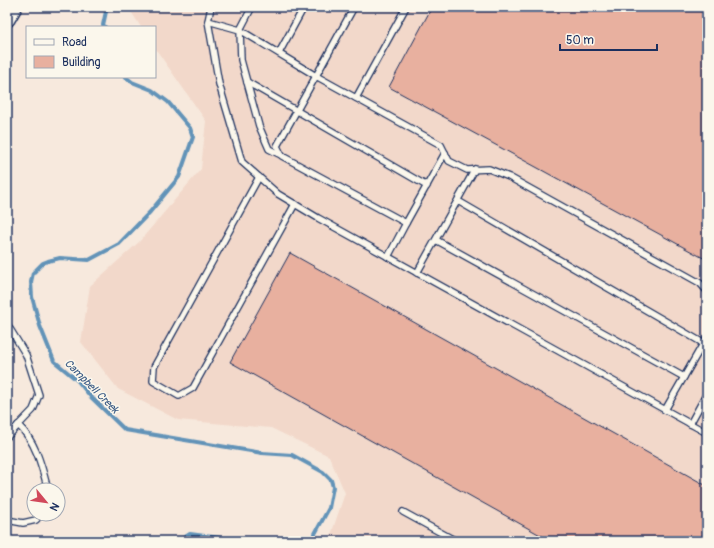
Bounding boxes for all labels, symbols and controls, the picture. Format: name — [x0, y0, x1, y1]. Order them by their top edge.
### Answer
legend — [26, 26, 156, 78]
scale bar — [560, 26, 657, 52]
text: 50 m — [566, 33, 594, 48]
text: Road — [62, 35, 87, 50]
text: Building — [62, 55, 101, 70]
water label: Campbell Creek — [62, 357, 122, 417]
north arrow — [26, 482, 66, 522]
text: N — [47, 500, 62, 514]

